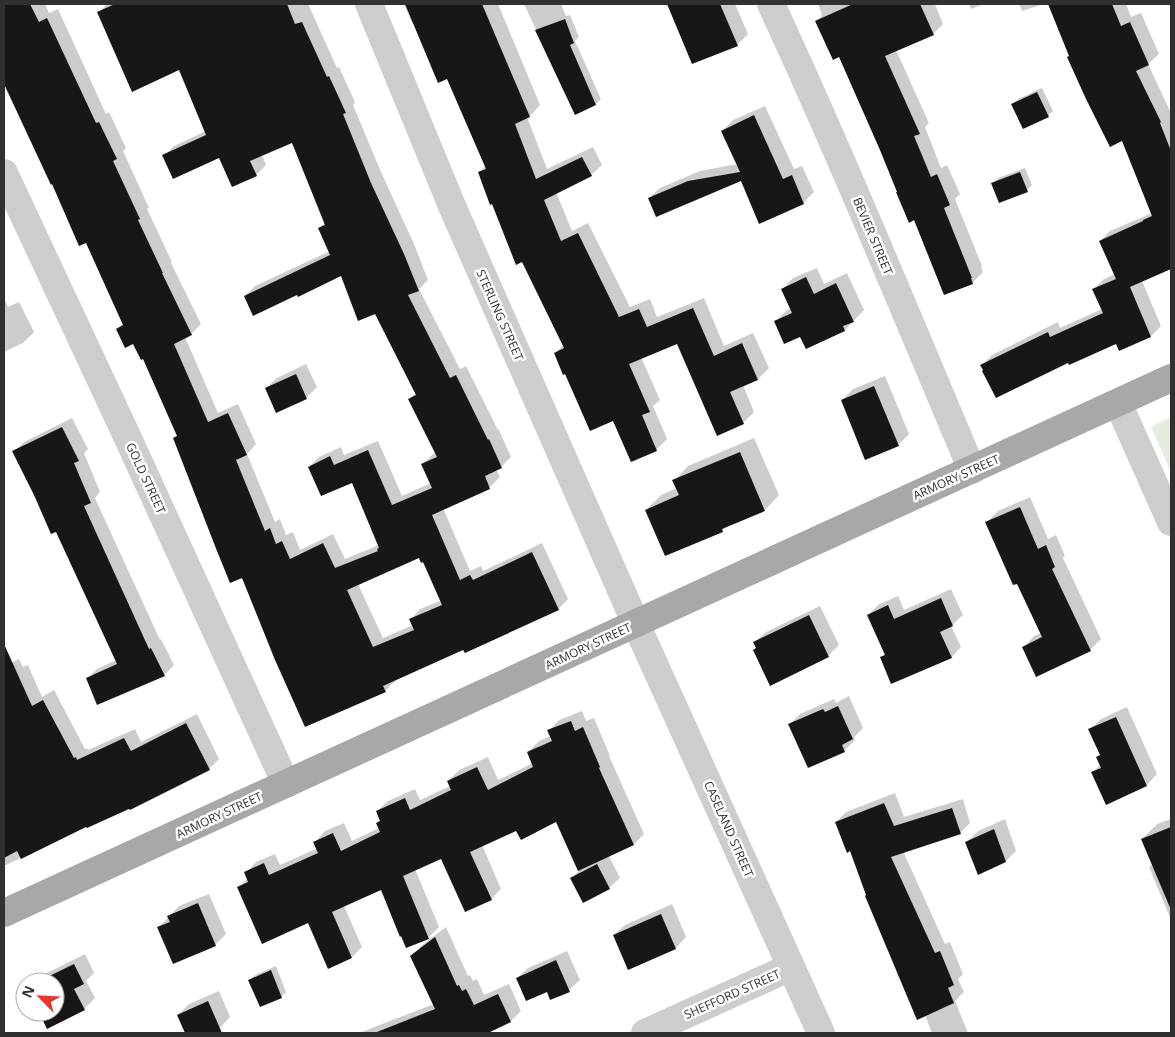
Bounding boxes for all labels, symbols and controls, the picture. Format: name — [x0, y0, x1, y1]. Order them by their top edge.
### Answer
street label: BEVIER STREET — [849, 195, 897, 278]
street label: STERLING STREET — [472, 267, 528, 364]
street label: GOLD STREET — [122, 440, 170, 517]
street label: ARMORY STREET — [910, 450, 1002, 504]
street label: ARMORY STREET — [542, 619, 634, 673]
street label: CASELAND STREET — [700, 778, 758, 880]
street label: ARMORY STREET — [173, 788, 265, 842]
street label: SHEFFORD STREET — [681, 965, 783, 1023]
north arrow — [15, 972, 65, 1022]
text: N — [17, 982, 39, 1001]

